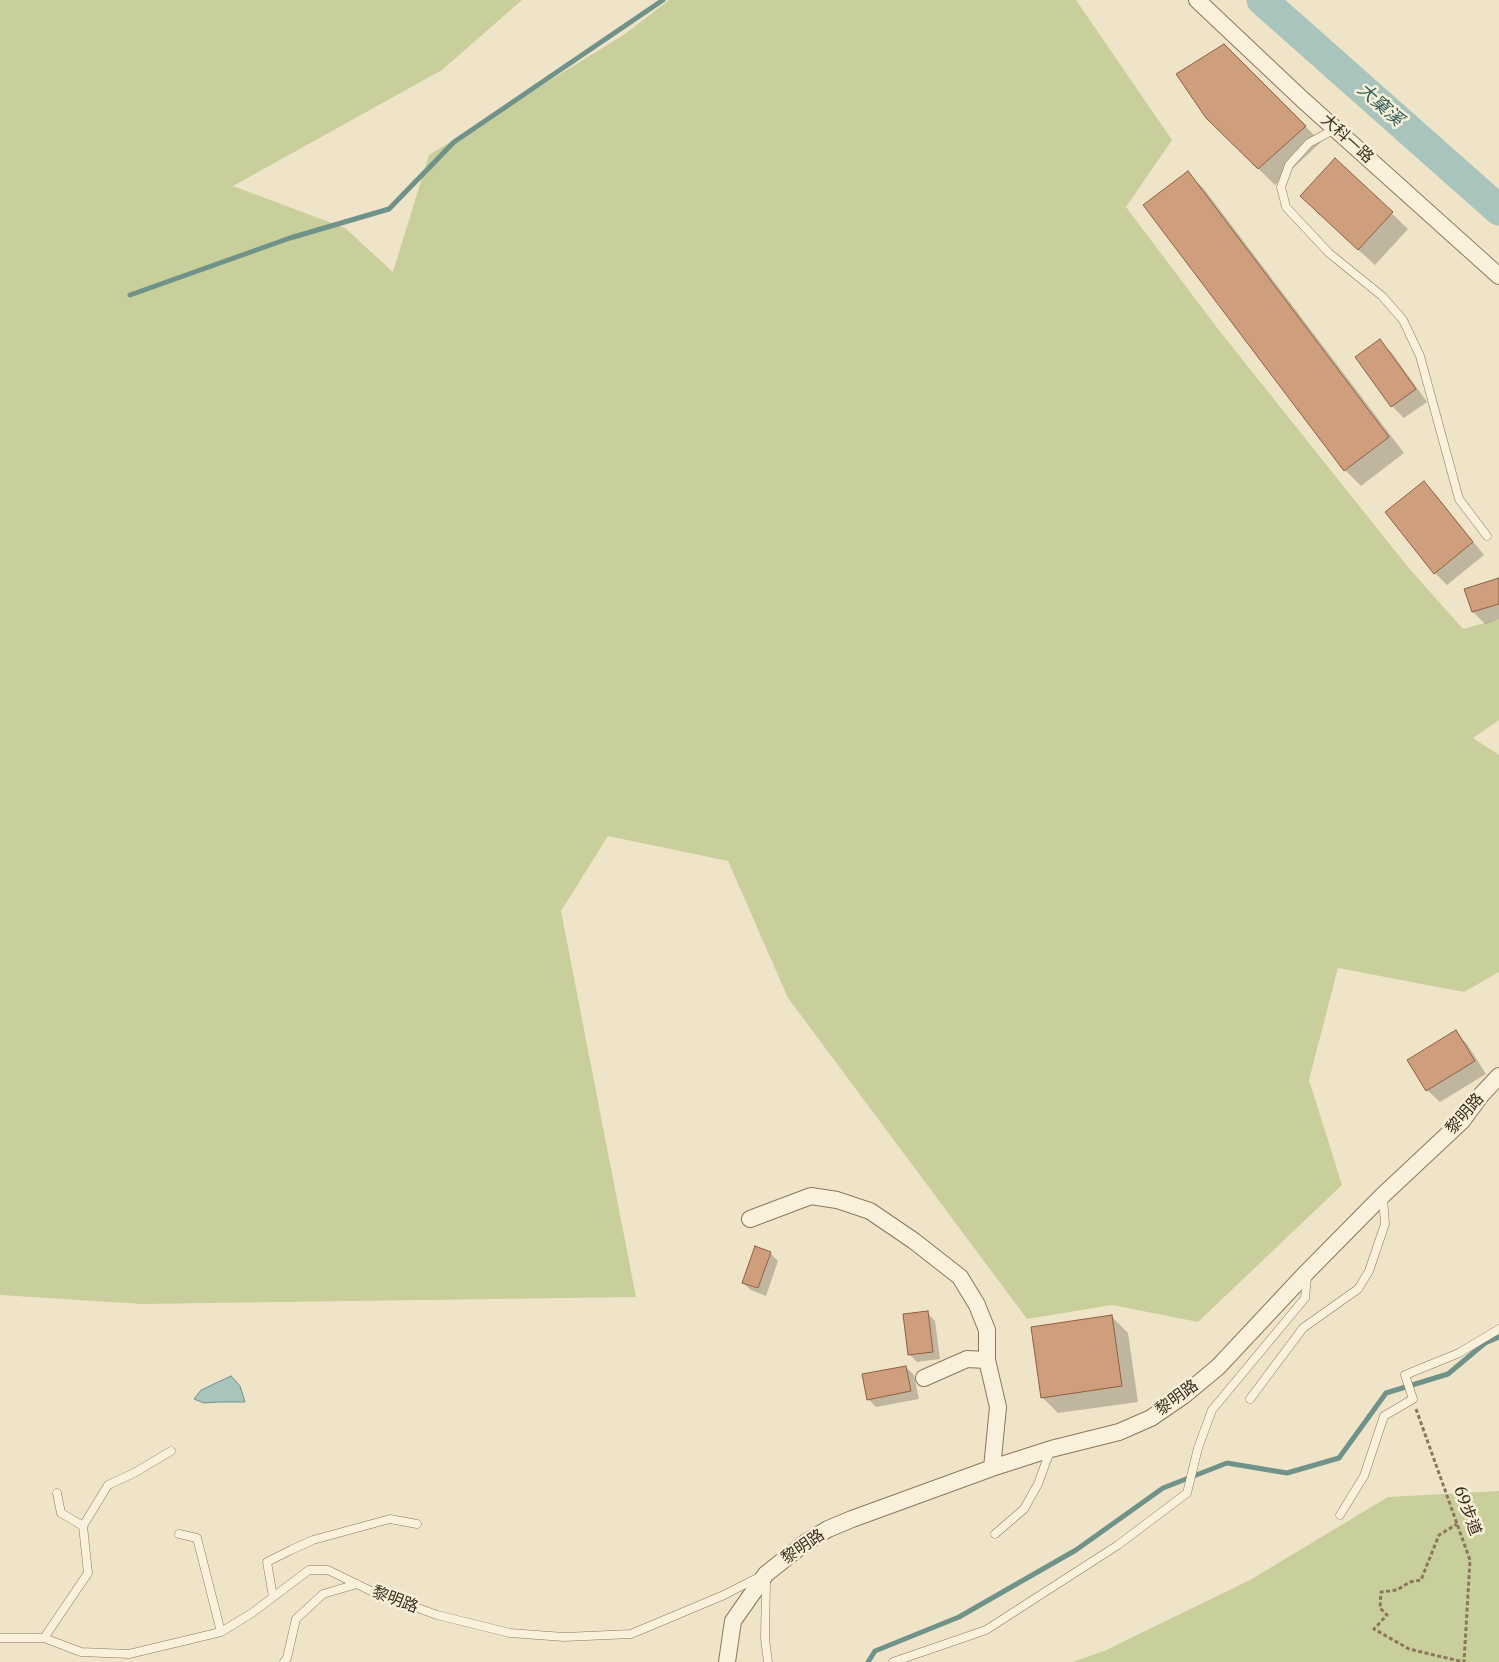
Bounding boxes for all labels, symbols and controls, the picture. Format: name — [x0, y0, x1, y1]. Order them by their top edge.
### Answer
water label: 大窠溪 — [1353, 79, 1407, 131]
street label: 大科一路 — [1317, 110, 1377, 168]
street label: 黎明路 — [1442, 1090, 1488, 1138]
street label: 黎明路 — [1152, 1376, 1202, 1420]
street label: 69步道 — [1449, 1484, 1485, 1538]
street label: 黎明路 — [778, 1526, 828, 1568]
street label: 黎明路 — [369, 1582, 421, 1618]

